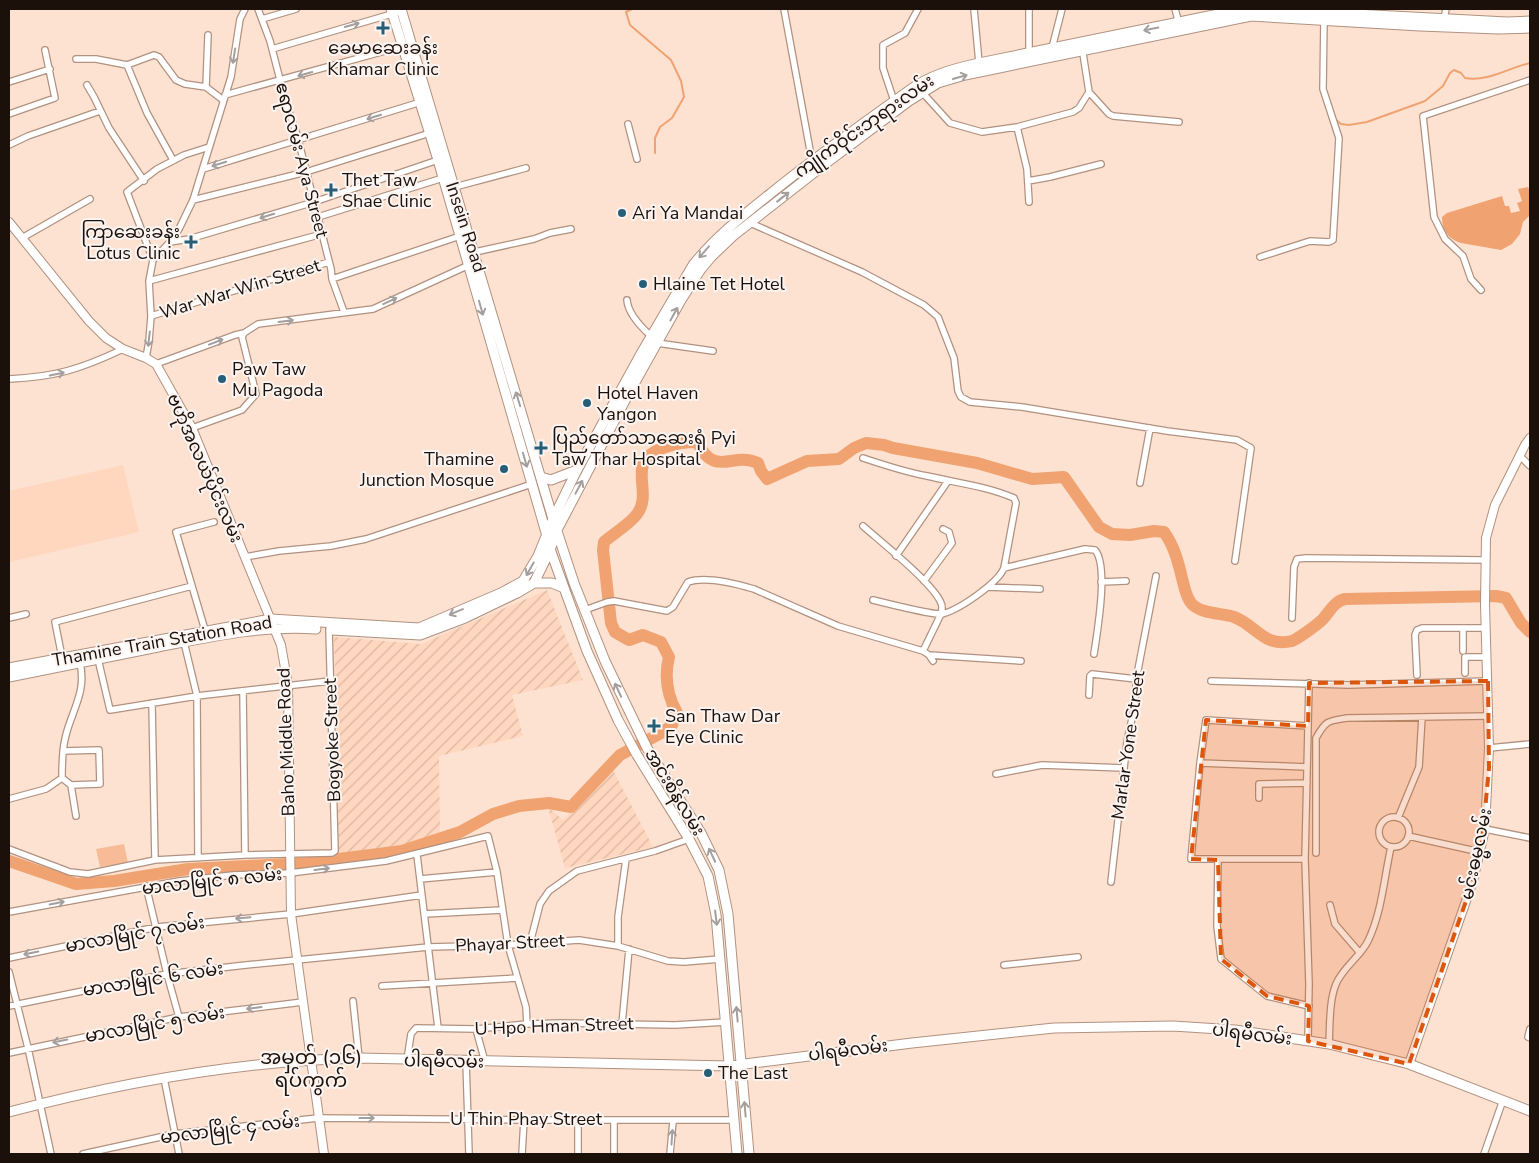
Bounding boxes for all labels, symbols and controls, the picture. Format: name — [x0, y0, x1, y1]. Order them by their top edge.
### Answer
one-way arrow — [344, 20, 360, 30]
marker: ခေမာဆေးခန်း Khamar Clinic — [376, 21, 390, 35]
one-way arrow — [1144, 24, 1160, 34]
place label: ခေမာဆေးခန်း Khamar Clinic — [327, 35, 439, 81]
one-way arrow — [229, 47, 239, 63]
street label: ကျိုက်ဝိုင်းဘုရားလမ်း — [788, 67, 940, 186]
one-way arrow — [298, 69, 314, 79]
one-way arrow — [952, 71, 968, 81]
street label: ဧရာလမ်း Aya Street — [267, 79, 335, 242]
one-way arrow — [366, 112, 382, 122]
one-way arrow — [211, 159, 227, 169]
place label: Thet Taw Shae Clinic — [342, 168, 431, 213]
street label: Insein Road — [440, 179, 492, 275]
marker: Thet Taw Shae Clinic — [324, 183, 338, 197]
one-way arrow — [777, 191, 790, 202]
place label: Ari Ya Mandai — [632, 201, 743, 225]
marker: Ari Ya Mandai — [616, 207, 628, 219]
one-way arrow — [260, 211, 276, 221]
place label: ကြာဆေးခန်း Lotus Clinic — [81, 219, 180, 265]
marker: ကြာဆေးခန်း Lotus Clinic — [184, 235, 198, 249]
one-way arrow — [698, 245, 710, 258]
street label: War War Win Street — [157, 253, 324, 325]
place label: Hlaine Tet Hotel — [653, 272, 786, 296]
marker: Hlaine Tet Hotel — [637, 278, 649, 290]
one-way arrow — [382, 296, 397, 305]
one-way arrow — [477, 300, 487, 316]
one-way arrow — [670, 307, 679, 322]
one-way arrow — [277, 315, 293, 325]
one-way arrow — [144, 330, 154, 346]
one-way arrow — [208, 337, 224, 346]
place label: Paw Taw Mu Pagoda — [232, 357, 323, 402]
one-way arrow — [49, 369, 65, 378]
marker: Paw Taw Mu Pagoda — [216, 373, 228, 385]
place label: Hotel Haven Yangon — [596, 381, 698, 426]
street label: ဗဟိုအလယ်ပိုင်းလမ်း — [159, 389, 251, 548]
one-way arrow — [513, 392, 523, 408]
marker: Hotel Haven Yangon — [581, 397, 593, 409]
place label: ပြည်တော်သာဆေးရုံ Pyi Taw Thar Hospital — [552, 425, 736, 471]
marker: ပြည်တော်သာဆေးရုံ Pyi Taw Thar Hospital — [534, 441, 548, 455]
place label: Thamine Junction Mosque — [359, 447, 494, 492]
one-way arrow — [521, 451, 531, 467]
marker: Thamine Junction Mosque — [498, 463, 510, 475]
one-way arrow — [575, 480, 584, 495]
one-way arrow — [525, 562, 535, 576]
one-way arrow — [449, 608, 464, 617]
street label: Thamine Train Station Road — [50, 610, 274, 672]
street label: Baho Middle Road — [271, 667, 301, 817]
street label: Marlar Yone Street — [1106, 668, 1150, 821]
street label: Bogyoke Street — [318, 677, 346, 802]
one-way arrow — [613, 683, 623, 698]
place label: San Thaw Dar Eye Clinic — [665, 704, 781, 749]
marker: San Thaw Dar Eye Clinic — [647, 719, 661, 733]
street label: အင်းစိန်လမ်း — [637, 743, 712, 842]
street label: မင်းဓမ္မလမ်း — [1454, 806, 1501, 903]
one-way arrow — [707, 848, 716, 863]
street label: မာလာမြိုင် ၈ လမ်း — [140, 860, 284, 903]
one-way arrow — [313, 864, 329, 874]
one-way arrow — [48, 897, 64, 907]
street label: မာလာမြိုင် ၇ လမ်း — [63, 908, 207, 961]
one-way arrow — [711, 909, 721, 925]
one-way arrow — [235, 913, 251, 923]
street label: Phayar Street — [455, 928, 566, 958]
one-way arrow — [23, 949, 39, 958]
street label: မာလာမြိုင် ၆ လမ်း — [80, 954, 226, 1005]
street label: မာလာမြိုင် ၅ လမ်း — [83, 998, 227, 1051]
one-way arrow — [246, 1003, 262, 1013]
one-way arrow — [732, 1007, 741, 1023]
street label: U Hpo Hman Street — [474, 1011, 635, 1041]
street label: ပါရမီလမ်း — [1210, 1015, 1294, 1054]
street label: ပါရမီလမ်း — [806, 1031, 890, 1070]
one-way arrow — [52, 1037, 68, 1047]
district label: အမှတ် (၁၆) ရပ်ကွက် — [260, 1043, 362, 1096]
street label: ပါရမီလမ်း — [404, 1046, 484, 1077]
place label: The Last — [718, 1061, 788, 1085]
marker: The Last — [702, 1067, 714, 1079]
one-way arrow — [740, 1101, 750, 1117]
street label: မာလာမြိုင် ၄ လမ်း — [159, 1107, 302, 1152]
street label: U Thin Phay Street — [450, 1107, 603, 1131]
one-way arrow — [358, 1113, 375, 1123]
one-way arrow — [667, 1130, 676, 1146]

